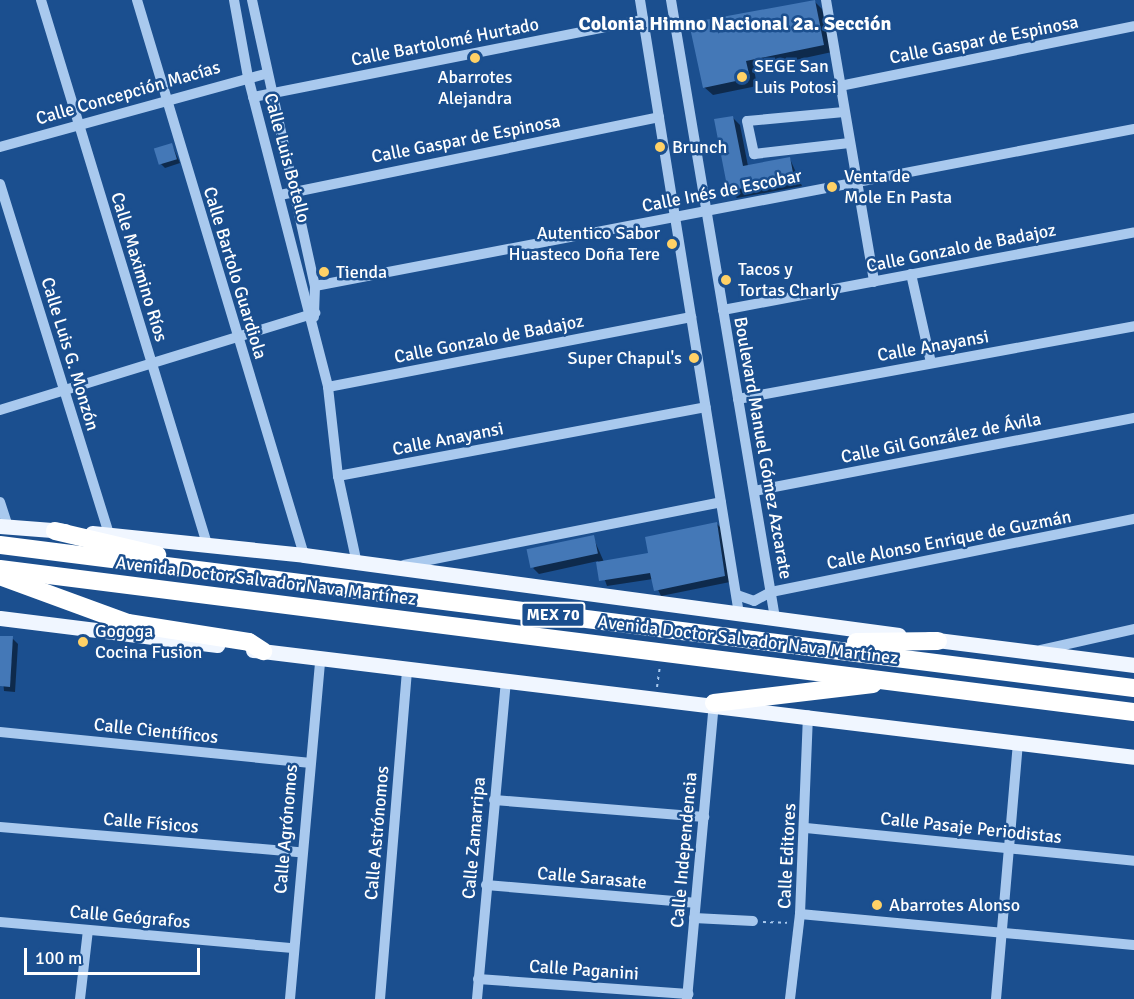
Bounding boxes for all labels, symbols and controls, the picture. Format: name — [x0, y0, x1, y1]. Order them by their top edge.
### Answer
district label: Colonia Himno Nacional 2a. Sección — [579, 11, 891, 35]
street label: Calle Gaspar de Espinosa — [888, 11, 1080, 69]
street label: Calle Bartolomé Hurtado — [349, 13, 541, 71]
marker: Abarrotes Alejandra — [468, 51, 482, 65]
street label: Calle Concepción Macías — [33, 56, 223, 130]
place label: SEGE San Luis Potosi — [754, 56, 837, 98]
place label: Abarrotes Alejandra — [438, 67, 512, 110]
marker: SEGE San Luis Potosi — [735, 70, 749, 84]
street label: Calle Luis Botello — [259, 91, 315, 225]
street label: Calle Gaspar de Espinosa — [370, 110, 562, 168]
place label: Brunch — [672, 136, 727, 158]
marker: Brunch — [653, 140, 667, 154]
street label: Calle Inés de Escobar — [640, 165, 804, 217]
place label: Venta de Mole En Pasta — [844, 166, 952, 208]
marker: Venta de Mole En Pasta — [825, 180, 839, 194]
street label: Calle Bartolo Guardiola — [198, 184, 272, 362]
street label: Calle Maximino Ríos — [106, 190, 172, 344]
street label: Calle Gonzalo de Badajoz — [864, 219, 1058, 277]
place label: Autentico Sabor Huasteco Doña Tere — [509, 223, 660, 266]
marker: Autentico Sabor Huasteco Doña Tere — [665, 237, 679, 251]
place label: Tacos y Tortas Charly — [738, 259, 839, 302]
place label: Tienda — [336, 261, 387, 283]
marker: Tienda — [317, 265, 331, 279]
marker: Tacos y Tortas Charly — [719, 273, 733, 287]
street label: Calle Luis G. Monzón — [36, 275, 104, 433]
street label: Calle Gonzalo de Badajoz — [392, 310, 586, 368]
street label: Boulevard Manuel Gómez Azcarate — [729, 315, 797, 581]
street label: Calle Anayansi — [876, 326, 990, 366]
place label: Super Chapul's — [568, 347, 682, 369]
marker: Super Chapul's — [687, 351, 701, 365]
street label: Calle Gil González de Ávila — [839, 408, 1043, 468]
street label: Calle Anayansi — [391, 418, 505, 460]
street label: Calle Alonso Enrique de Guzmán — [825, 506, 1073, 574]
street label: Avenida Doctor Salvador Nava Martínez — [114, 552, 418, 610]
road number: MEX 70 — [520, 602, 586, 628]
street label: Avenida Doctor Salvador Nava Martínez — [596, 611, 900, 669]
place label: Gogoga Cocina Fusion — [95, 621, 202, 664]
marker: Gogoga Cocina Fusion — [76, 635, 90, 649]
street label: Calle Científicos — [93, 714, 219, 748]
street label: Calle Agrónomos — [270, 763, 302, 895]
street label: Calle Astrónomos — [360, 765, 394, 901]
street label: Calle Independencia — [666, 771, 702, 929]
street label: Calle Zamarripa — [458, 776, 490, 900]
street label: Calle Editores — [773, 803, 801, 909]
street label: Calle Físicos — [102, 808, 200, 838]
street label: Calle Pasaje Periodistas — [879, 808, 1063, 848]
street label: Calle Sarasate — [536, 862, 648, 894]
place label: Abarrotes Alonso — [889, 894, 1020, 916]
marker: Abarrotes Alonso — [870, 898, 884, 912]
street label: Calle Geógrafos — [69, 901, 191, 933]
scale bar — [27, 936, 202, 974]
text: 100 m — [35, 947, 82, 969]
street label: Calle Paganini — [528, 955, 640, 985]

